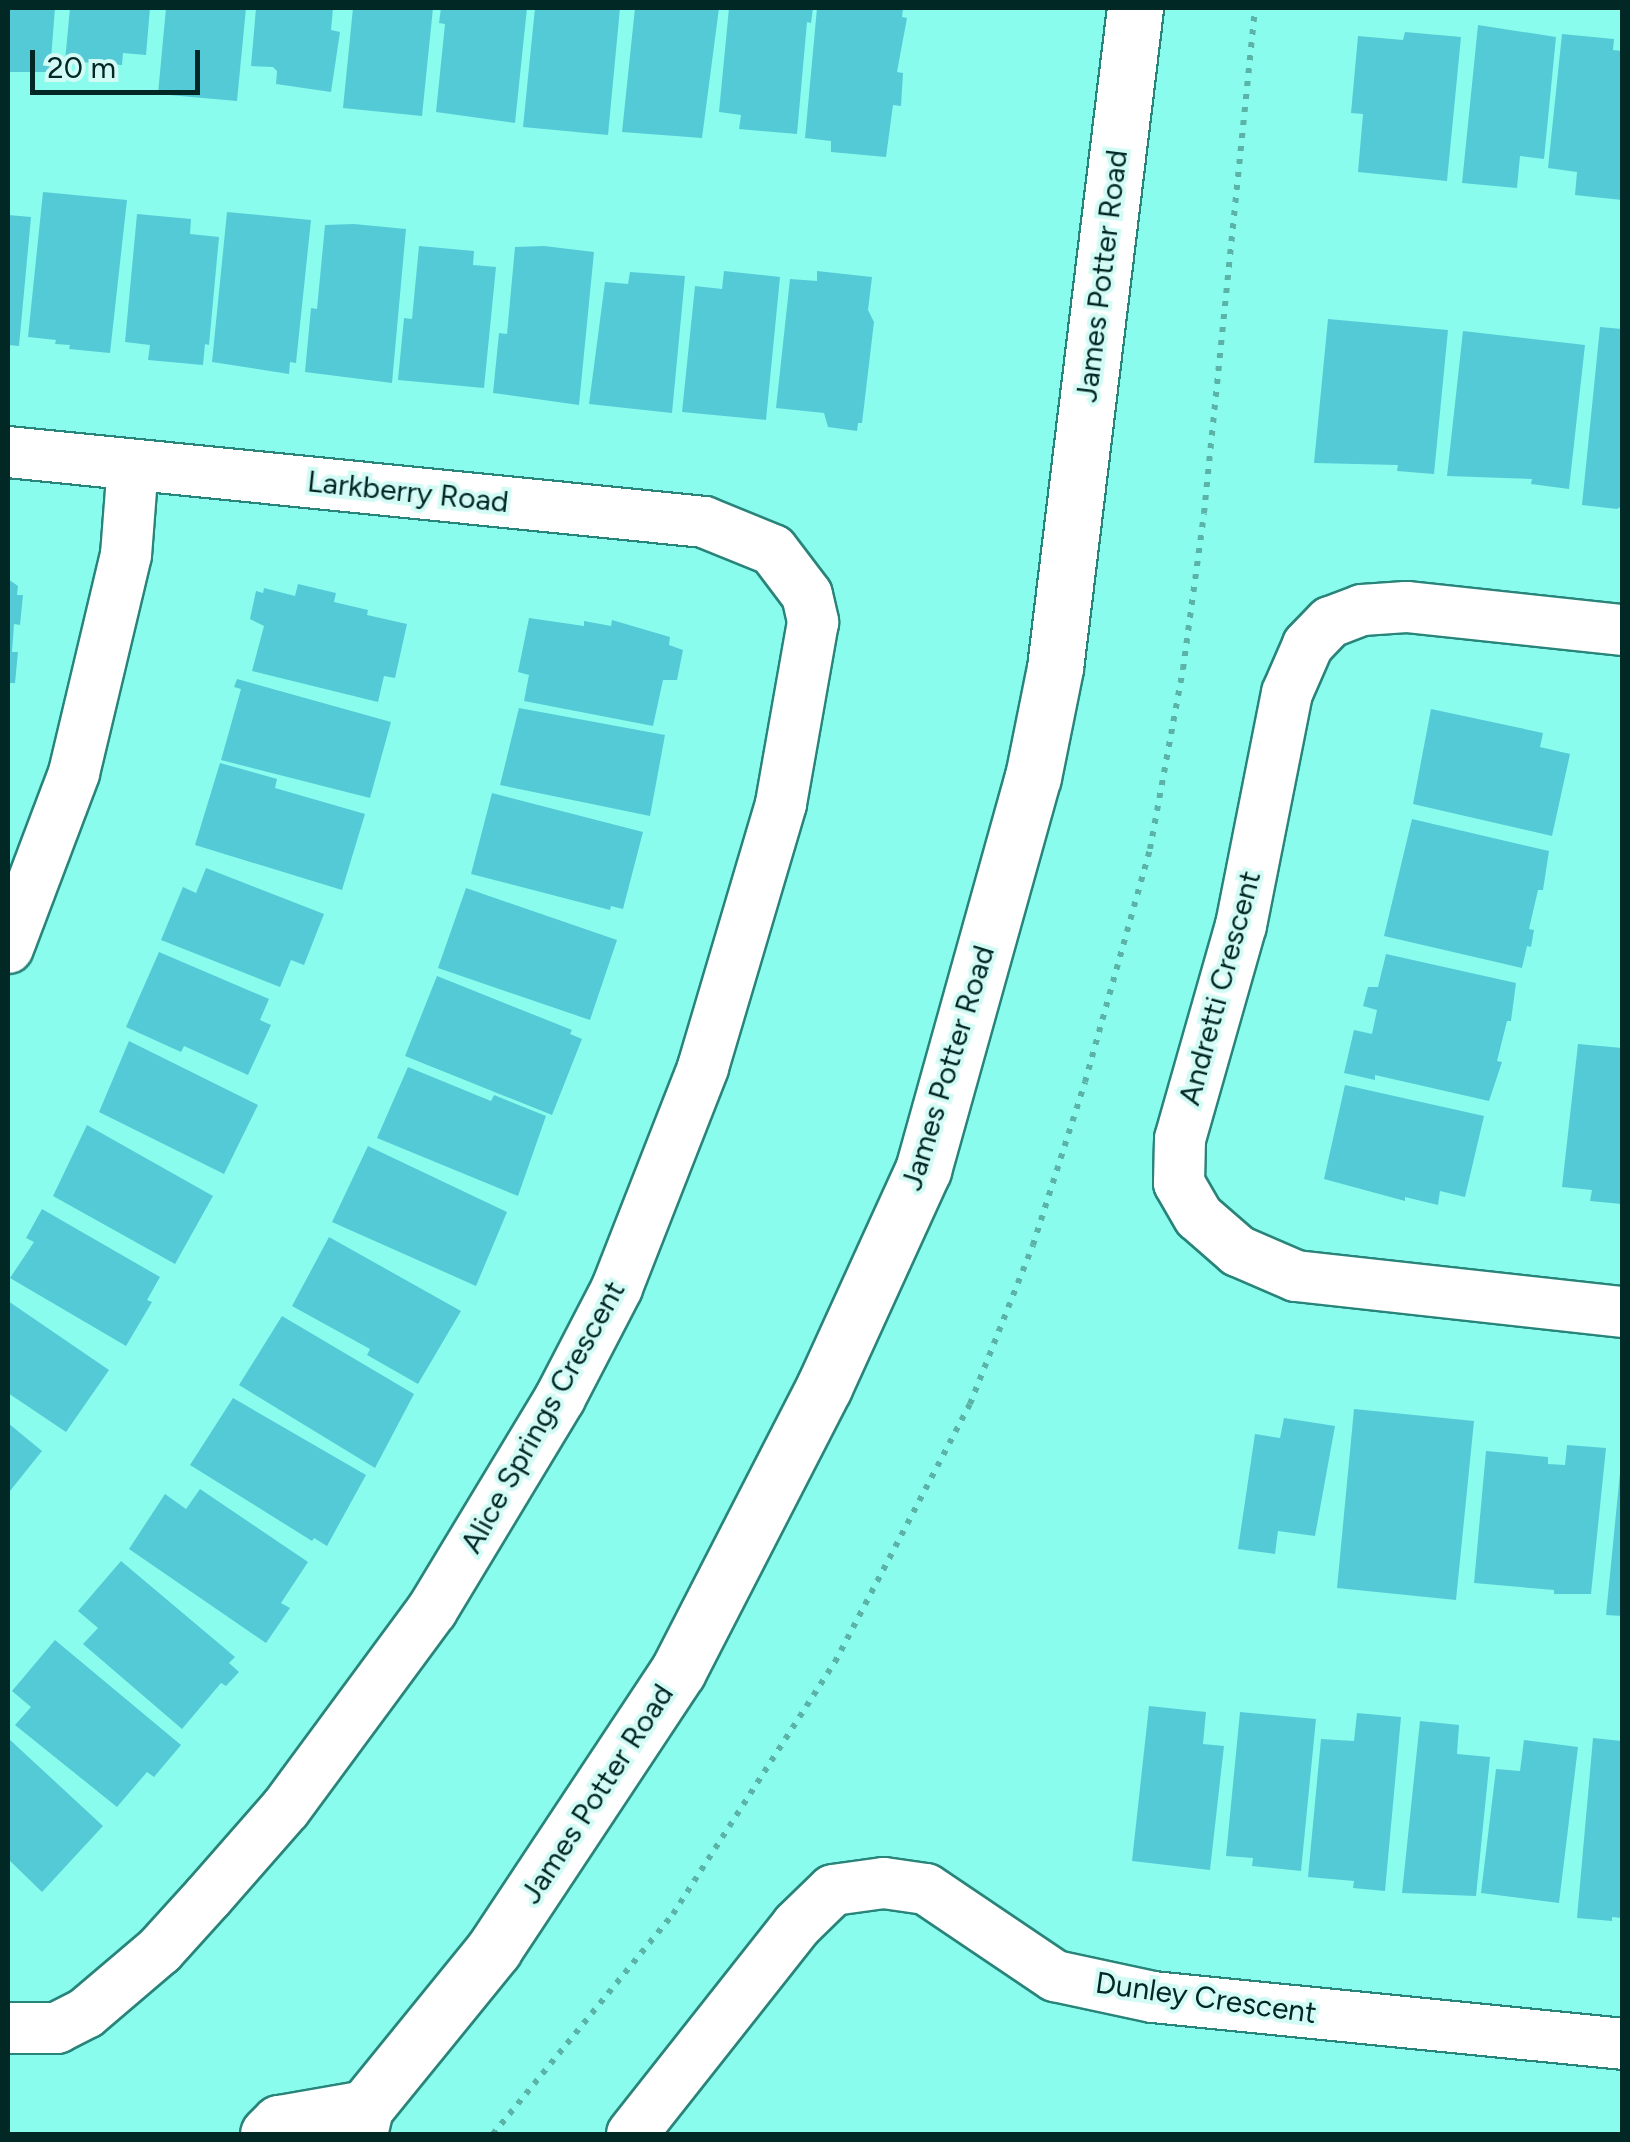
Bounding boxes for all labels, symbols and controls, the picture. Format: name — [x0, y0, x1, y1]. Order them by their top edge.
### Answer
scale bar — [35, 30, 205, 92]
text: 20 m — [47, 49, 116, 86]
street label: James Potter Road — [1069, 148, 1135, 404]
street label: Larkberry Road — [306, 464, 510, 520]
street label: Andretti Crescent — [1171, 867, 1269, 1109]
street label: James Potter Road — [894, 941, 1002, 1195]
street label: Alice Springs Crescent — [453, 1275, 633, 1559]
street label: James Potter Road — [513, 1678, 681, 1910]
street label: Dunley Crescent — [1093, 1965, 1319, 2031]

